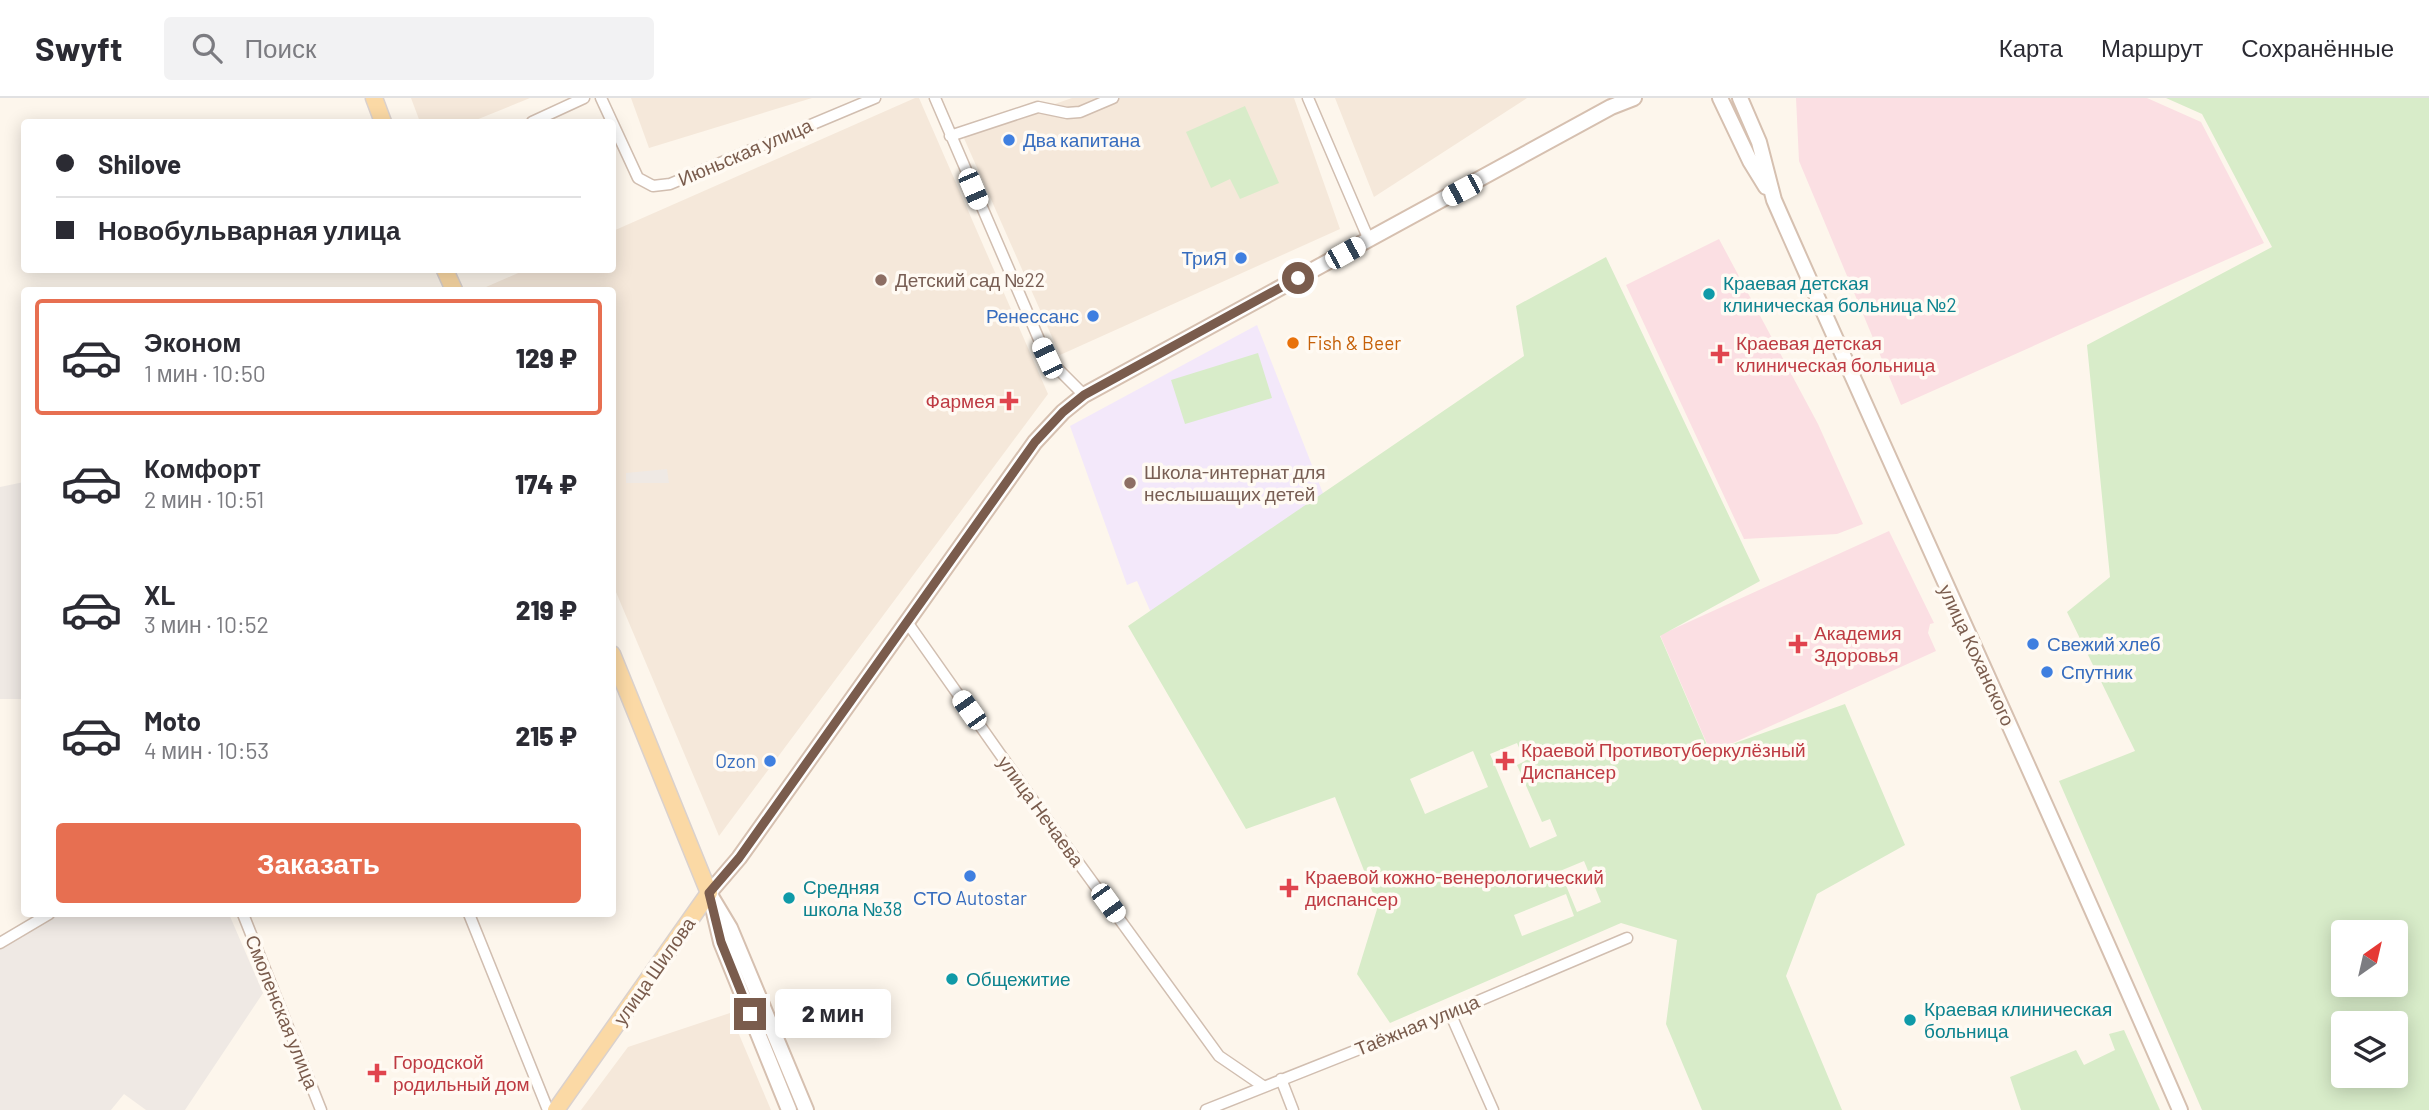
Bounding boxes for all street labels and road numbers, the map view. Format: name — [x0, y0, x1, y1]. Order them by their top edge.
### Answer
street label: Июньская улица — [674, 113, 816, 190]
street label: улица Коханского — [1935, 580, 2020, 729]
street label: улица Нечаева — [994, 751, 1090, 871]
street label: улица Шилова — [608, 912, 700, 1029]
street label: Смоленская улица — [241, 931, 324, 1093]
street label: Таёжная улица — [1351, 989, 1483, 1060]

